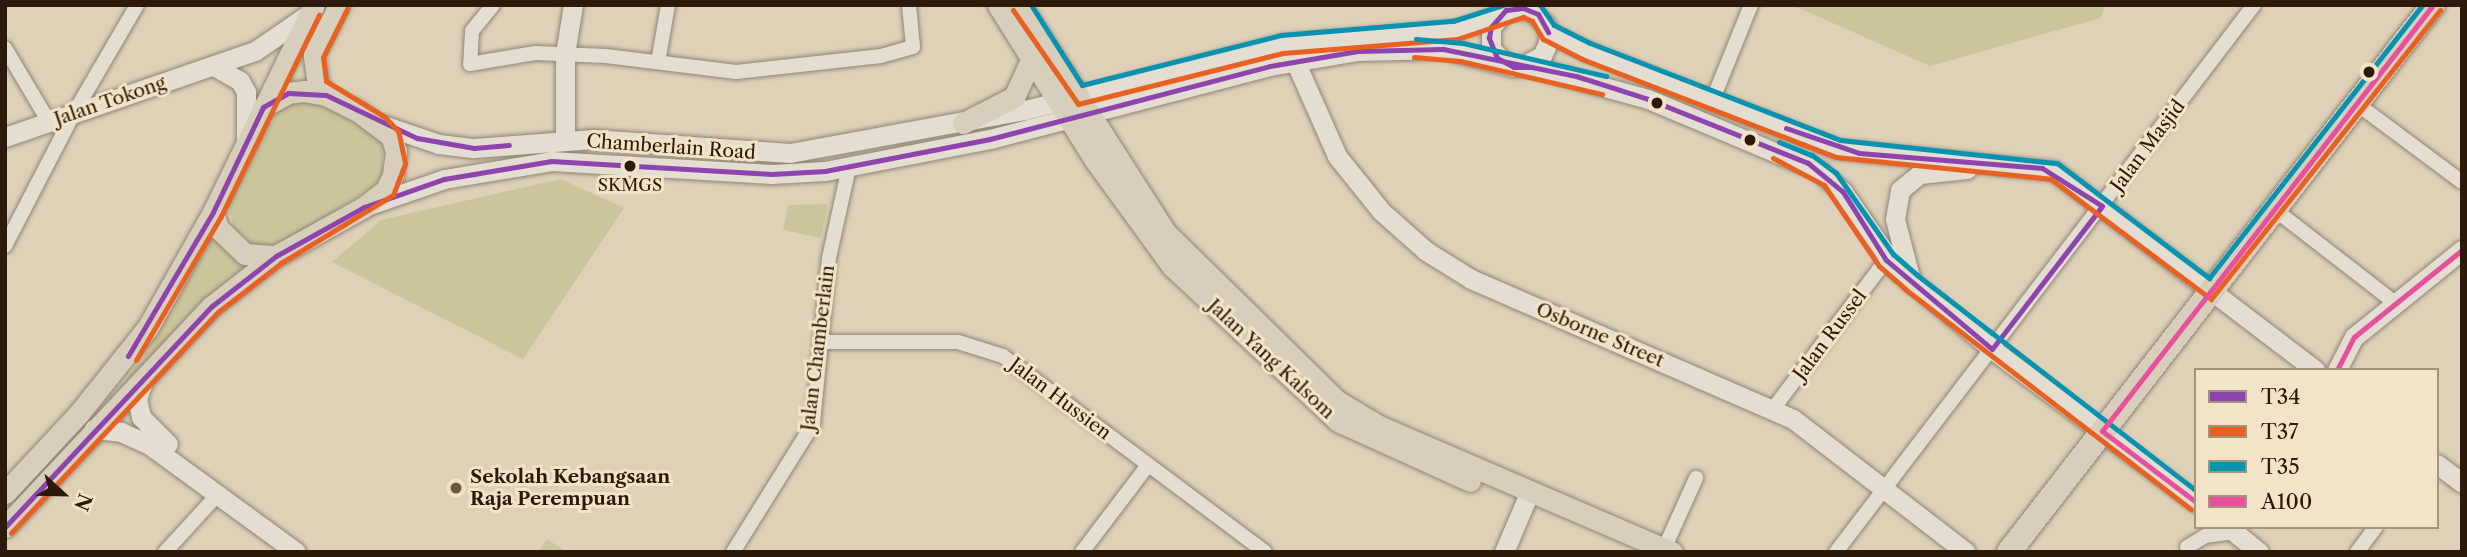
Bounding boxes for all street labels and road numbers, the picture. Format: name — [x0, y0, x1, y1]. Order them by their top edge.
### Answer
street label: Jalan Tokong — [51, 71, 169, 131]
street label: Jalan Masjid — [2106, 96, 2190, 196]
street label: Chamberlain Road — [586, 130, 756, 164]
street label: Jalan Chamberlain — [797, 264, 839, 432]
street label: Jalan Russel — [1789, 285, 1871, 385]
street label: Jalan Yang Kalsom — [1203, 294, 1339, 424]
street label: Osborne Street — [1533, 298, 1667, 372]
street label: Jalan Hussien — [1005, 353, 1115, 445]

